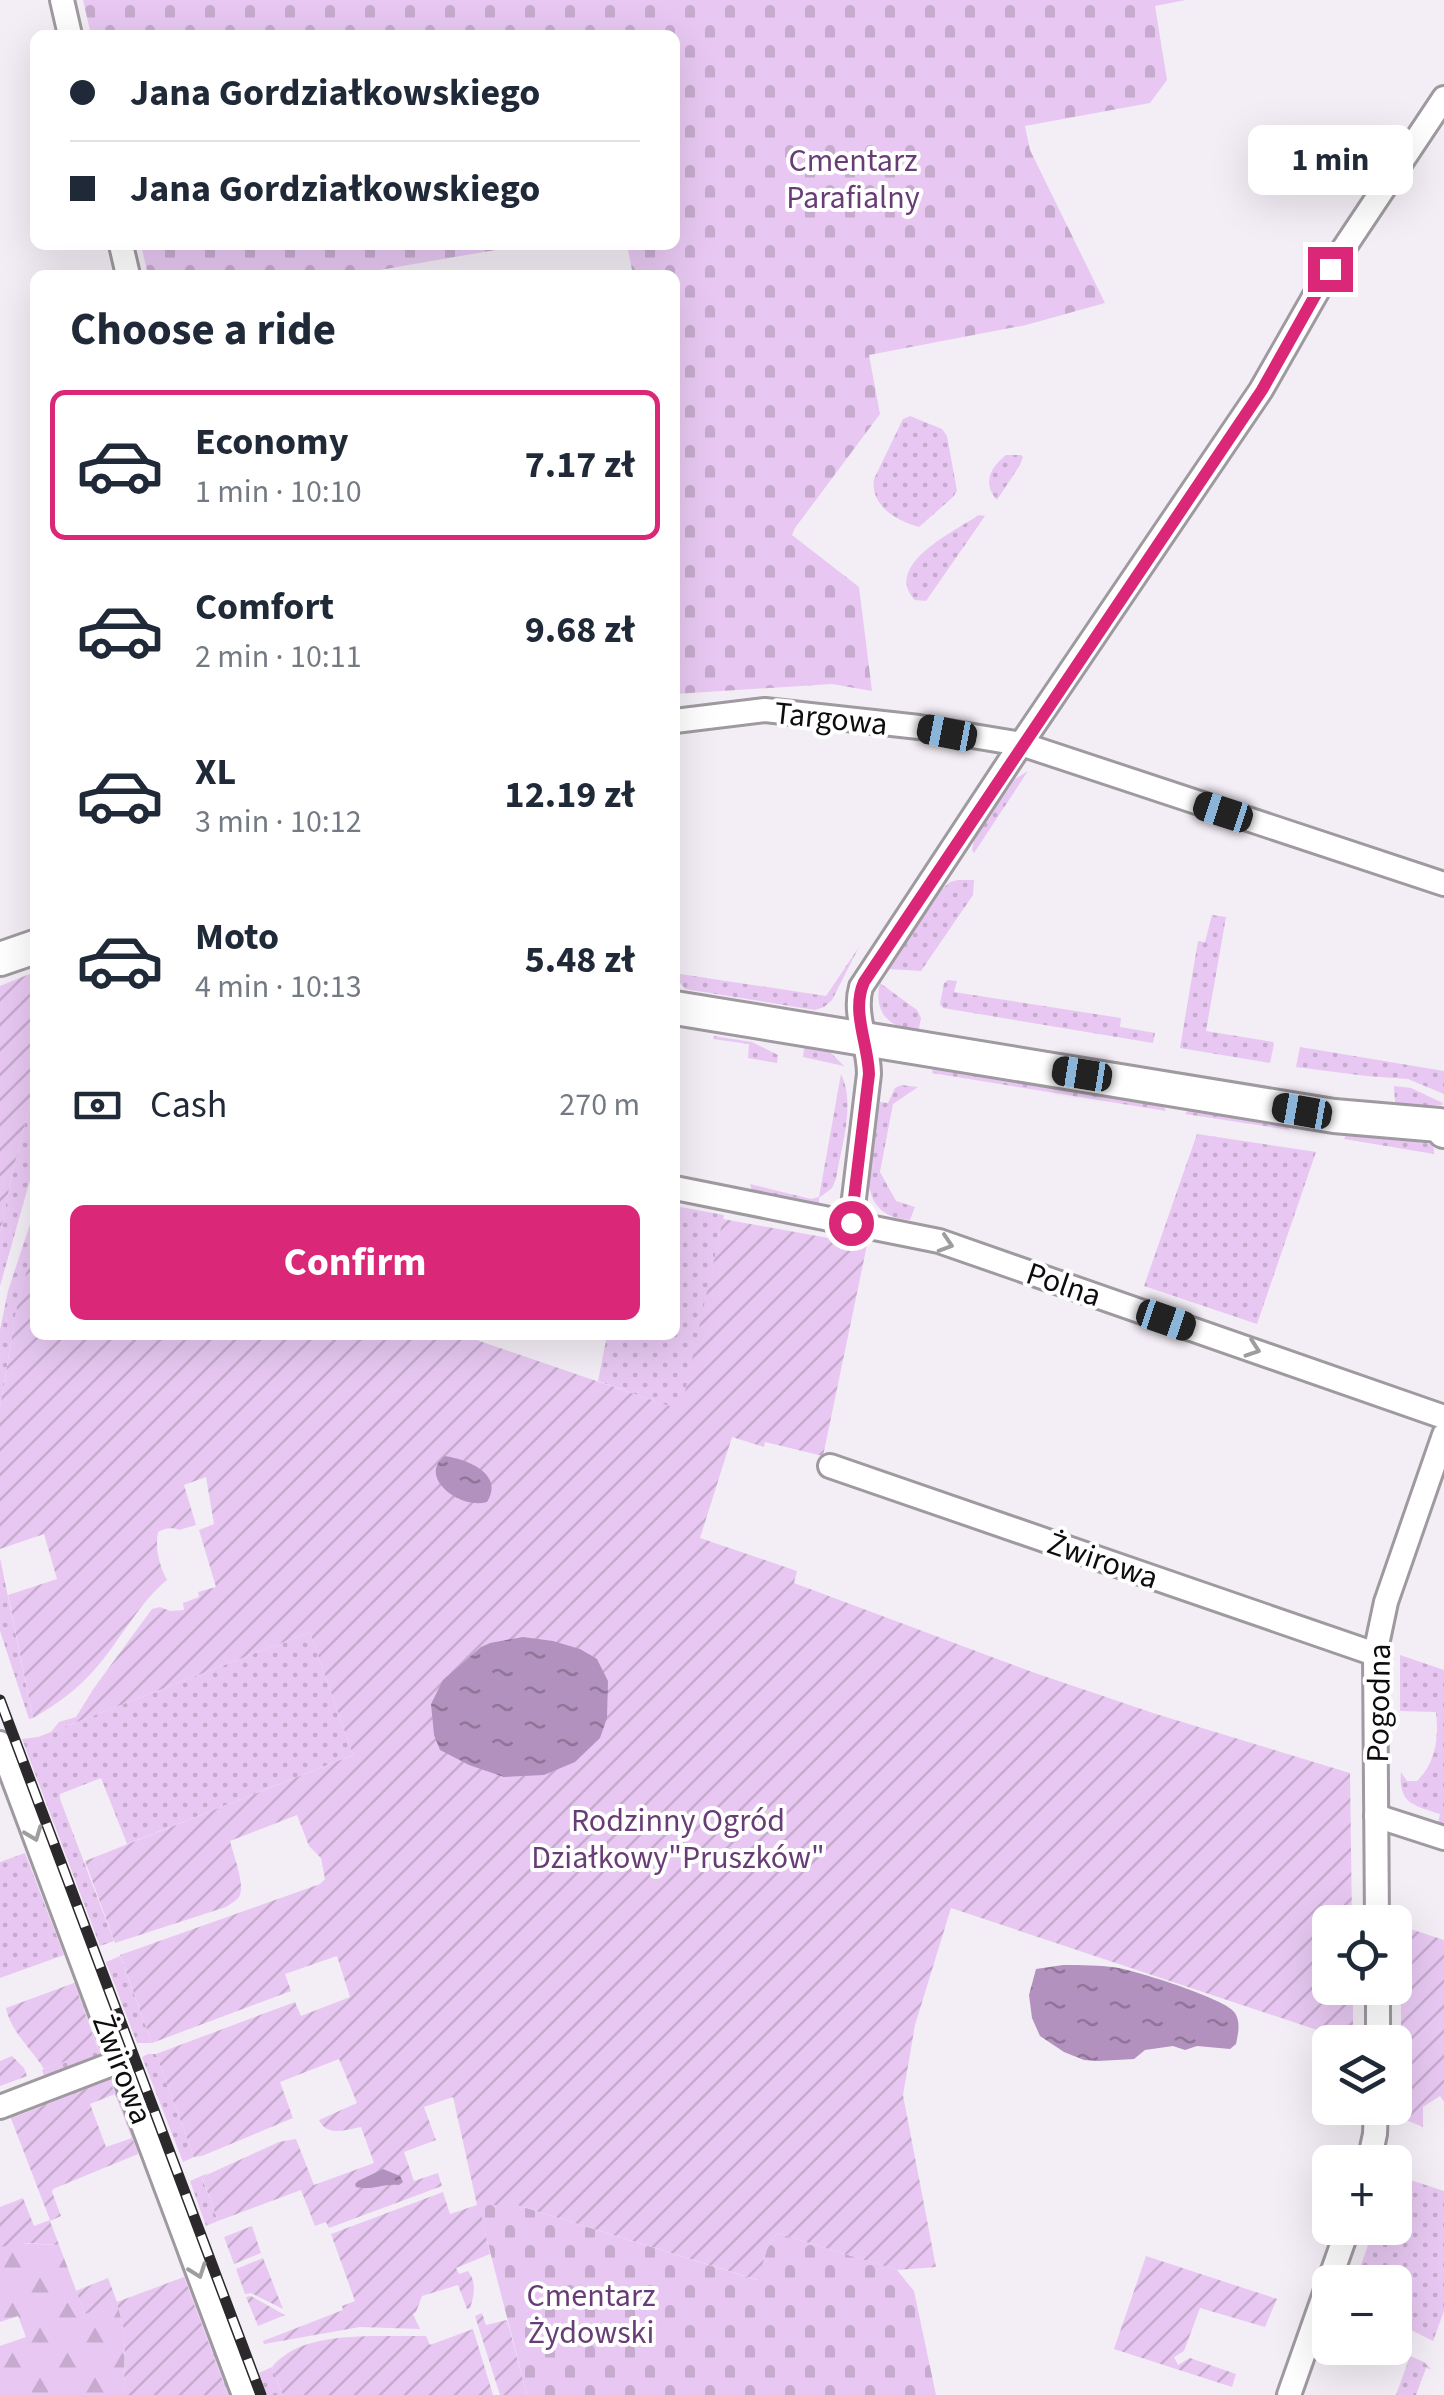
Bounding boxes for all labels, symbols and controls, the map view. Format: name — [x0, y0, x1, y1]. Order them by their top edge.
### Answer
text: Jana Gordziałkowskiego — [130, 66, 540, 120]
callout: 1 min — [1248, 124, 1412, 194]
text: 1 min — [1292, 137, 1369, 183]
park label: Cmentarz Parafialny — [786, 138, 920, 221]
text: Jana Gordziałkowskiego — [130, 162, 540, 216]
route end — [1308, 247, 1353, 292]
text: Choose a ride — [70, 298, 336, 362]
text: Economy — [195, 415, 348, 469]
icon: car — [75, 420, 165, 510]
text: 7.17 zł — [525, 438, 635, 492]
text: 1 min · 10:10 — [195, 469, 362, 515]
text: Comfort — [195, 580, 334, 634]
icon: car — [75, 585, 165, 675]
text: 9.68 zł — [525, 603, 635, 657]
text: 2 min · 10:11 — [195, 634, 362, 680]
street label: Targowa — [772, 690, 890, 748]
car — [915, 713, 979, 753]
text: XL — [195, 745, 236, 799]
icon: car — [75, 750, 165, 840]
text: 12.19 zł — [505, 768, 635, 822]
car — [1190, 788, 1256, 836]
text: 3 min · 10:12 — [195, 799, 362, 845]
text: Moto — [195, 910, 279, 964]
icon: car — [75, 915, 165, 1005]
text: 5.48 zł — [525, 933, 635, 987]
text: 4 min · 10:13 — [195, 964, 362, 1010]
car — [1050, 1054, 1114, 1094]
icon: cash — [70, 1078, 125, 1133]
text: Cash — [150, 1078, 227, 1132]
text: 270 m — [559, 1082, 640, 1128]
car — [1270, 1091, 1334, 1131]
route start — [829, 1201, 874, 1246]
button: Confirm — [70, 1205, 640, 1320]
one-way arrow — [936, 1232, 953, 1252]
street label: Polna — [1020, 1251, 1107, 1319]
car — [1133, 1296, 1199, 1344]
one-way arrow — [1244, 1338, 1261, 1358]
street label: Żwirowa — [1041, 1521, 1164, 1601]
street label: Pogodna — [1355, 1643, 1403, 1763]
park label: Rodzinny Ogród Działkowy"Pruszków" — [531, 1798, 825, 1881]
one-way arrow — [22, 1825, 43, 1842]
map controls — [1312, 1905, 1412, 2365]
button: locate — [1312, 1905, 1412, 2005]
street label: Żwirowa — [80, 2008, 164, 2131]
button: layers — [1312, 2025, 1412, 2125]
button: + — [1312, 2145, 1412, 2245]
one-way arrow — [186, 2262, 207, 2279]
button: − — [1312, 2265, 1412, 2365]
park label: Cmentarz Żydowski — [526, 2273, 656, 2356]

